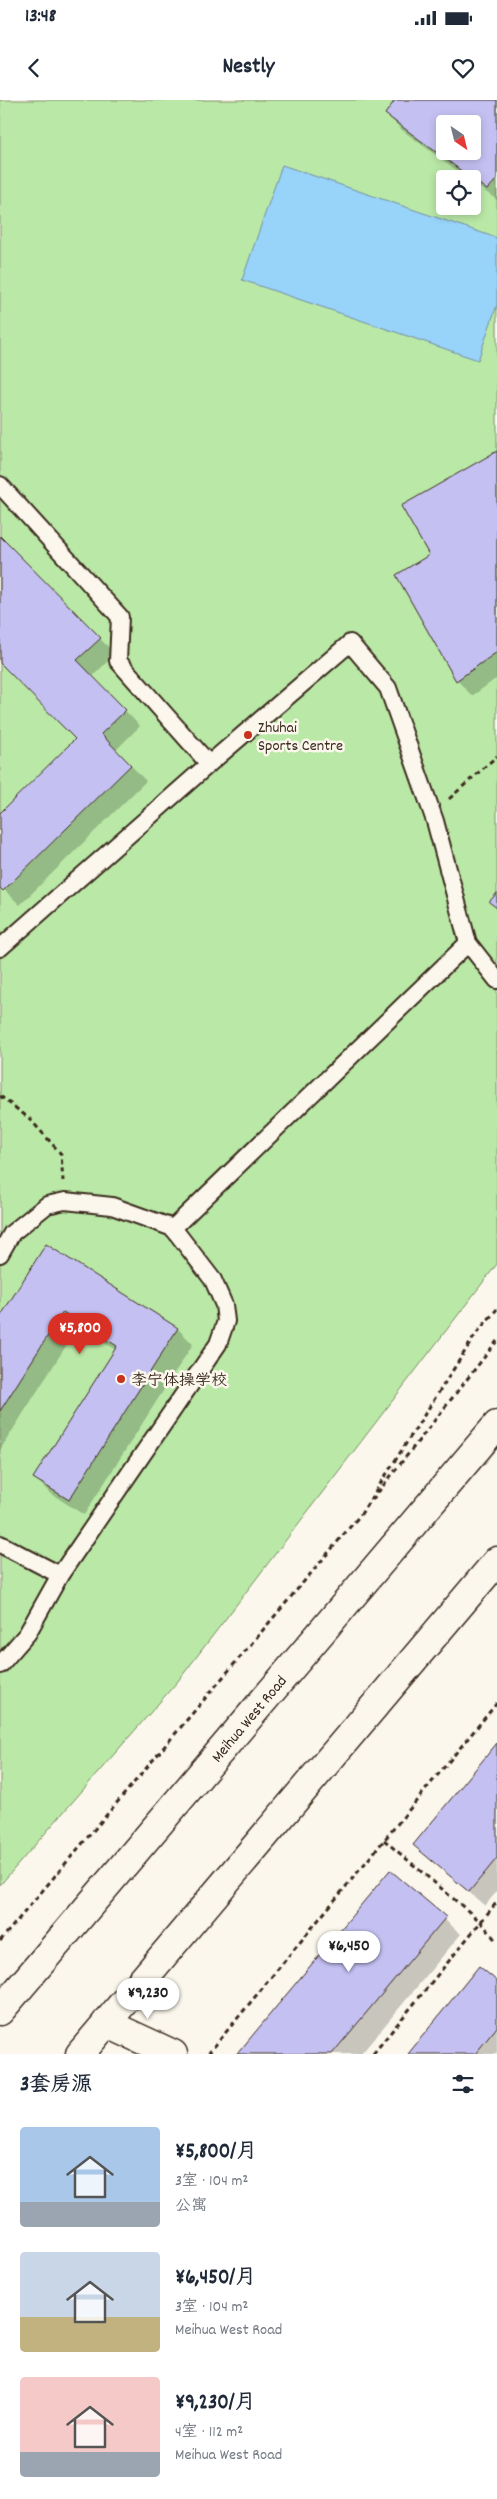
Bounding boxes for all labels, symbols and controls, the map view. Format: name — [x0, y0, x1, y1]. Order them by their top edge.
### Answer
text: 13:48 — [25, 4, 56, 31]
text: Nestly — [222, 52, 275, 83]
icon: back — [20, 54, 48, 82]
icon: heart — [449, 54, 477, 82]
north arrow — [436, 115, 481, 160]
map controls — [436, 115, 481, 215]
button: locate — [436, 170, 481, 215]
place label: Zhuhai Sports Centre — [258, 717, 343, 758]
marker: Zhuhai Sports Centre — [242, 729, 254, 741]
pin: ¥5,800 — [39, 1312, 121, 1355]
text: ¥5,800 — [59, 1317, 101, 1340]
place label: 李宁体操学校 — [131, 1370, 227, 1393]
marker: 李宁体操学校 — [115, 1373, 127, 1385]
street label: Meihua West Road — [207, 1671, 293, 1768]
pin: ¥6,450 — [308, 1930, 390, 1973]
text: ¥6,450 — [328, 1935, 370, 1958]
pin: ¥9,230 — [107, 1978, 189, 2020]
text: ¥9,230 — [128, 1982, 168, 2005]
icon: filters — [449, 2070, 477, 2098]
text: 3套房源 — [20, 2071, 92, 2101]
text: ¥5,800/月 — [175, 2138, 257, 2168]
icon: home — [60, 2147, 120, 2207]
text: 3室 · 104 m² — [175, 2170, 248, 2193]
text: 公寓 — [175, 2195, 207, 2218]
text: ¥6,450/月 — [175, 2264, 256, 2294]
icon: home — [60, 2272, 120, 2332]
text: 3室 · 104 m² — [175, 2296, 248, 2319]
text: Meihua West Road — [175, 2319, 282, 2342]
text: ¥9,230/月 — [175, 2389, 256, 2419]
icon: home — [60, 2397, 120, 2457]
text: 4室 · 112 m² — [175, 2421, 243, 2444]
text: Meihua West Road — [175, 2444, 282, 2467]

